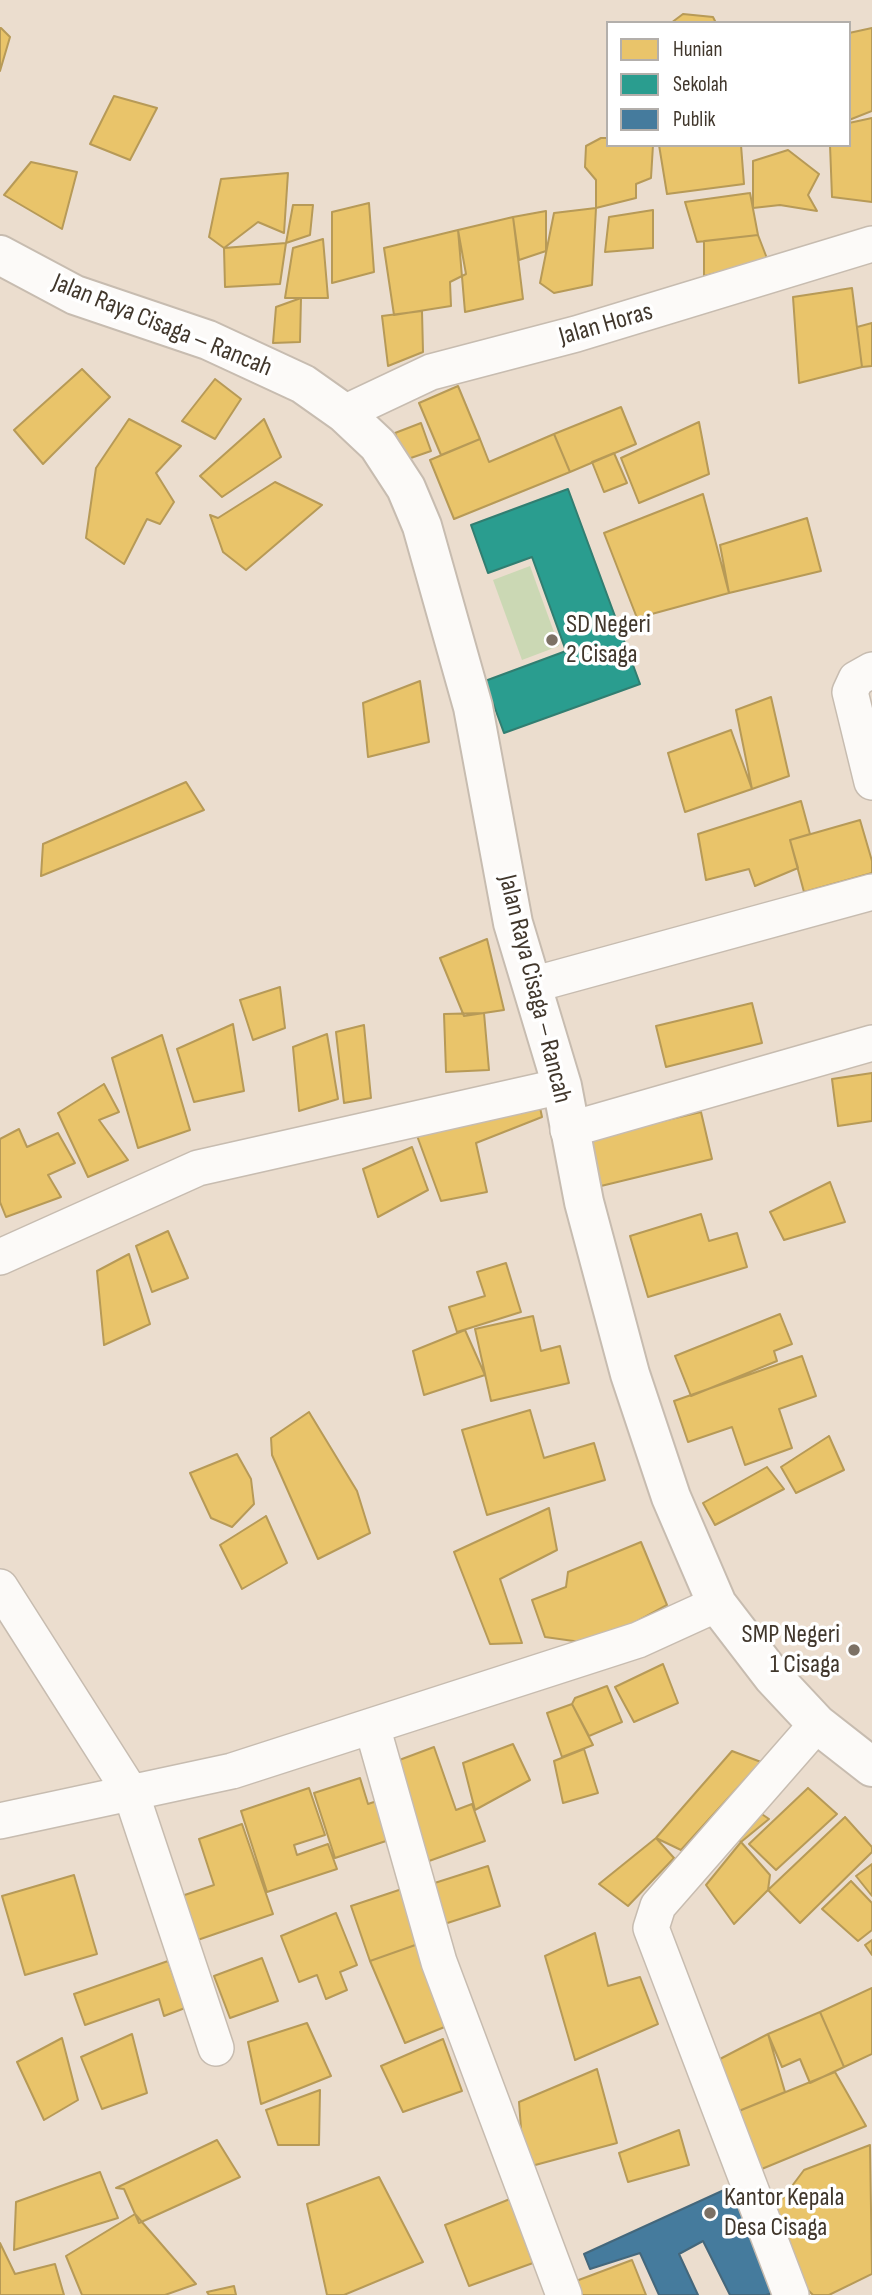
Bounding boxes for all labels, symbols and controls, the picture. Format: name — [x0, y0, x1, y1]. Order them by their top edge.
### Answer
legend — [606, 21, 851, 147]
text: Hunian — [673, 37, 722, 62]
text: Sekolah — [673, 72, 728, 97]
text: Publik — [673, 107, 716, 132]
street label: Jalan Raya Cisaga – Rancah — [48, 268, 276, 384]
street label: Jalan Horas — [556, 297, 656, 353]
place label: SD Negeri 2 Cisaga — [566, 609, 651, 670]
marker: SD Negeri 2 Cisaga — [544, 632, 560, 648]
street label: Jalan Raya Cisaga – Rancah — [491, 872, 577, 1106]
place label: SMP Negeri 1 Cisaga — [742, 1619, 840, 1680]
marker: SMP Negeri 1 Cisaga — [846, 1642, 862, 1658]
place label: Kantor Kepala Desa Cisaga — [724, 2182, 844, 2244]
marker: Kantor Kepala Desa Cisaga — [702, 2205, 718, 2221]

